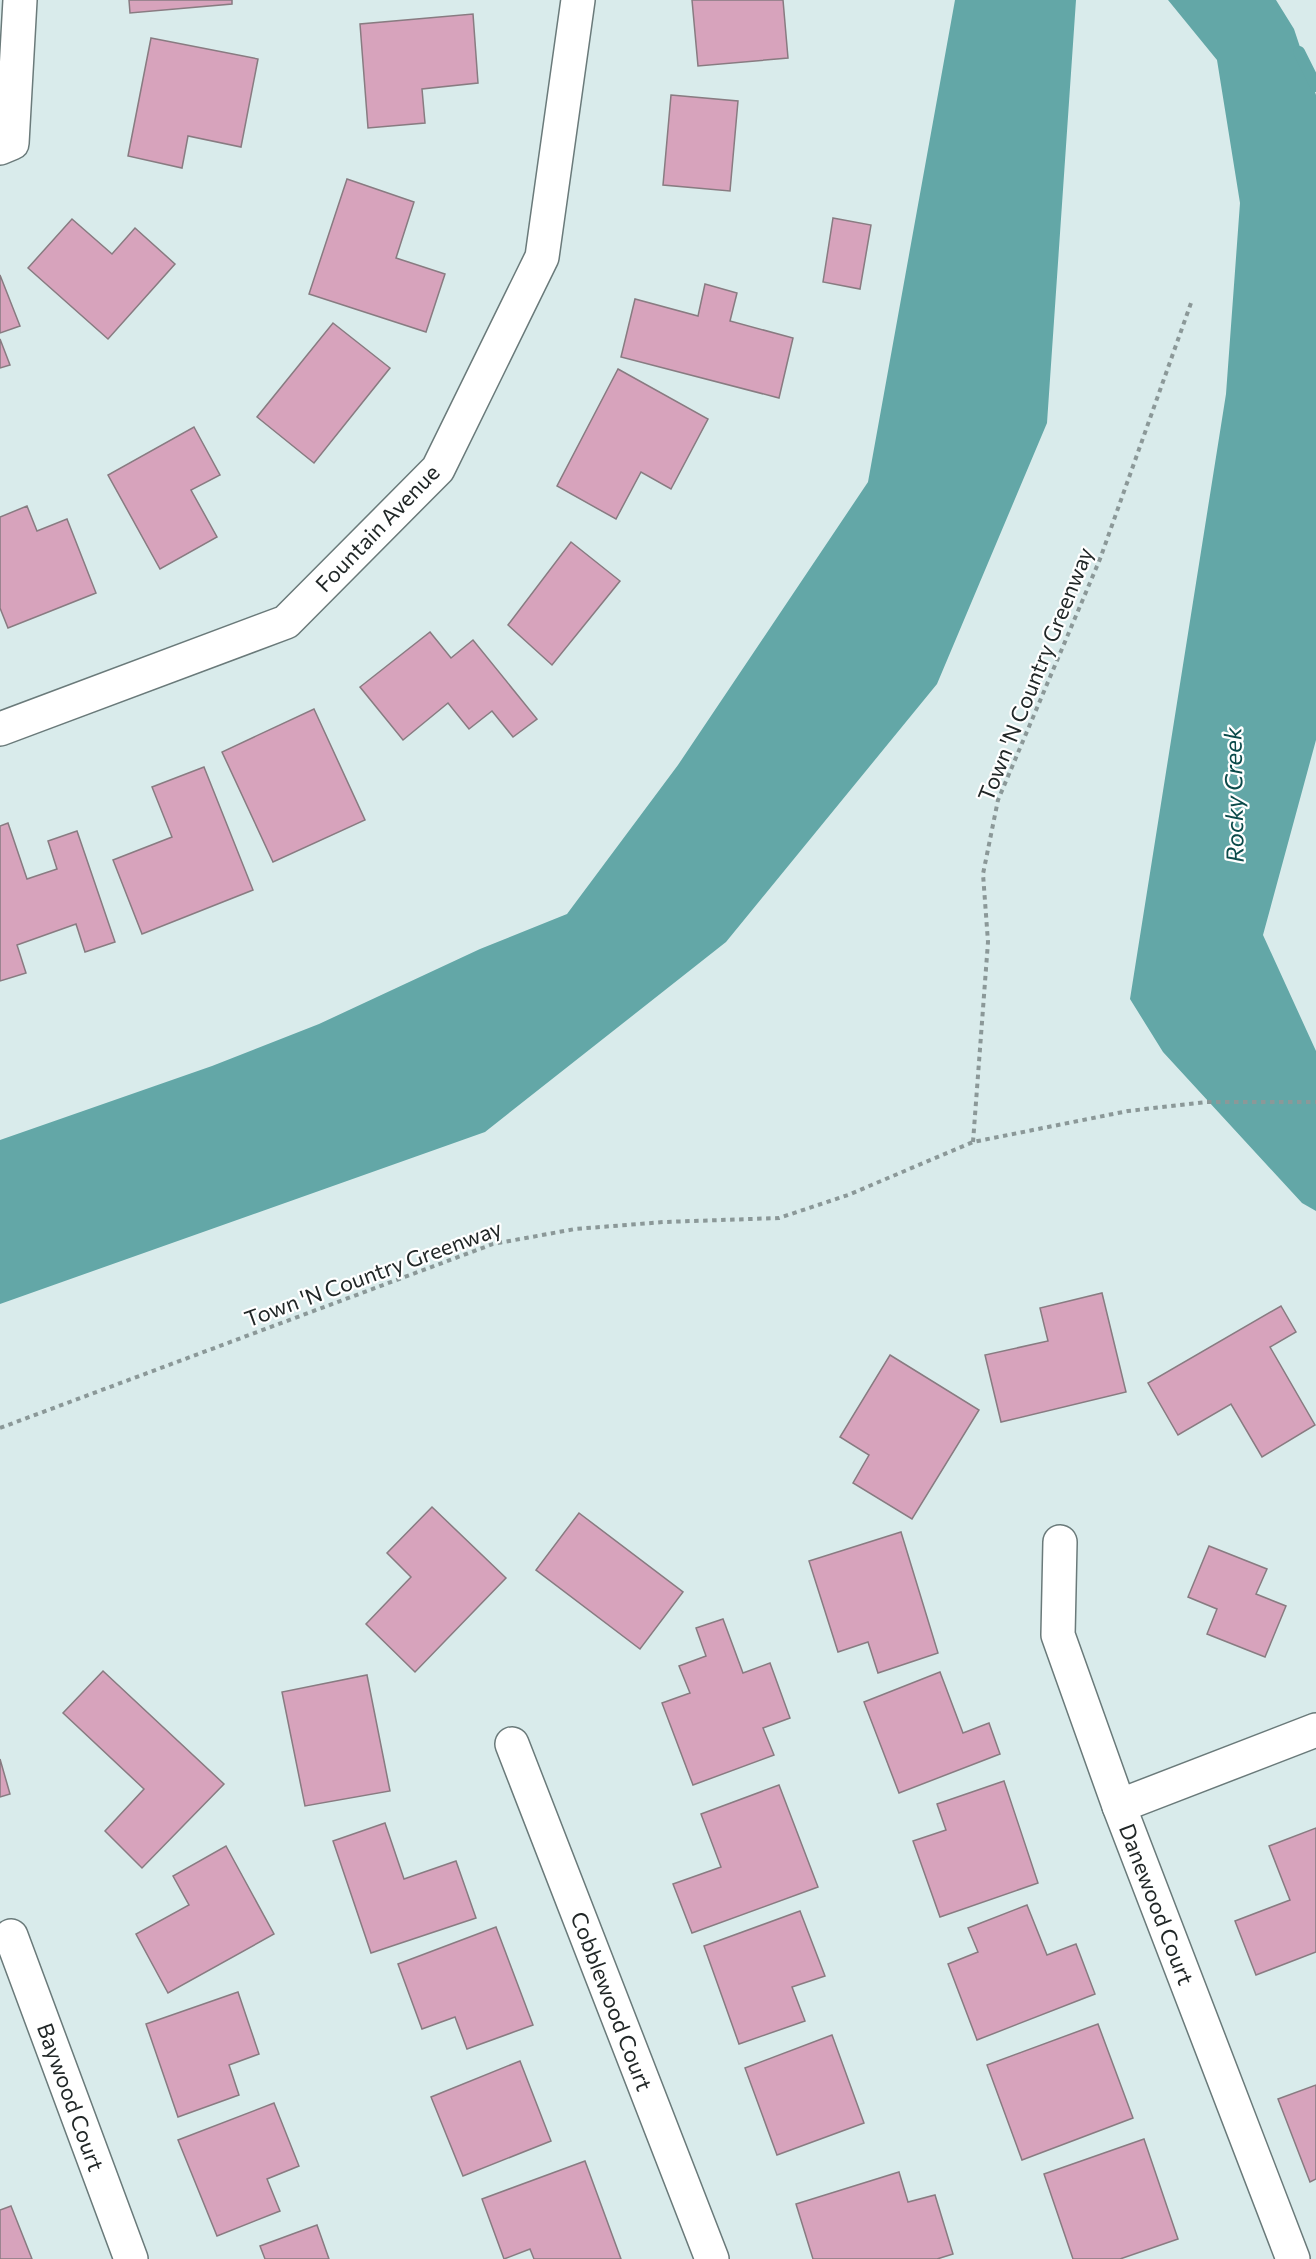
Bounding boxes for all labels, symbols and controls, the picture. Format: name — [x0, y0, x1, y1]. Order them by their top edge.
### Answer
street label: Fountain Avenue — [309, 459, 445, 597]
street label: Town 'N Country Greenway — [972, 543, 1098, 805]
water label: Rocky Creek — [1217, 726, 1249, 863]
street label: Town 'N Country Greenway — [241, 1214, 505, 1332]
street label: Danewood Court — [1114, 1820, 1200, 1988]
street label: Cobblewood Court — [565, 1908, 659, 2094]
street label: Baywood Court — [32, 2019, 110, 2175]

